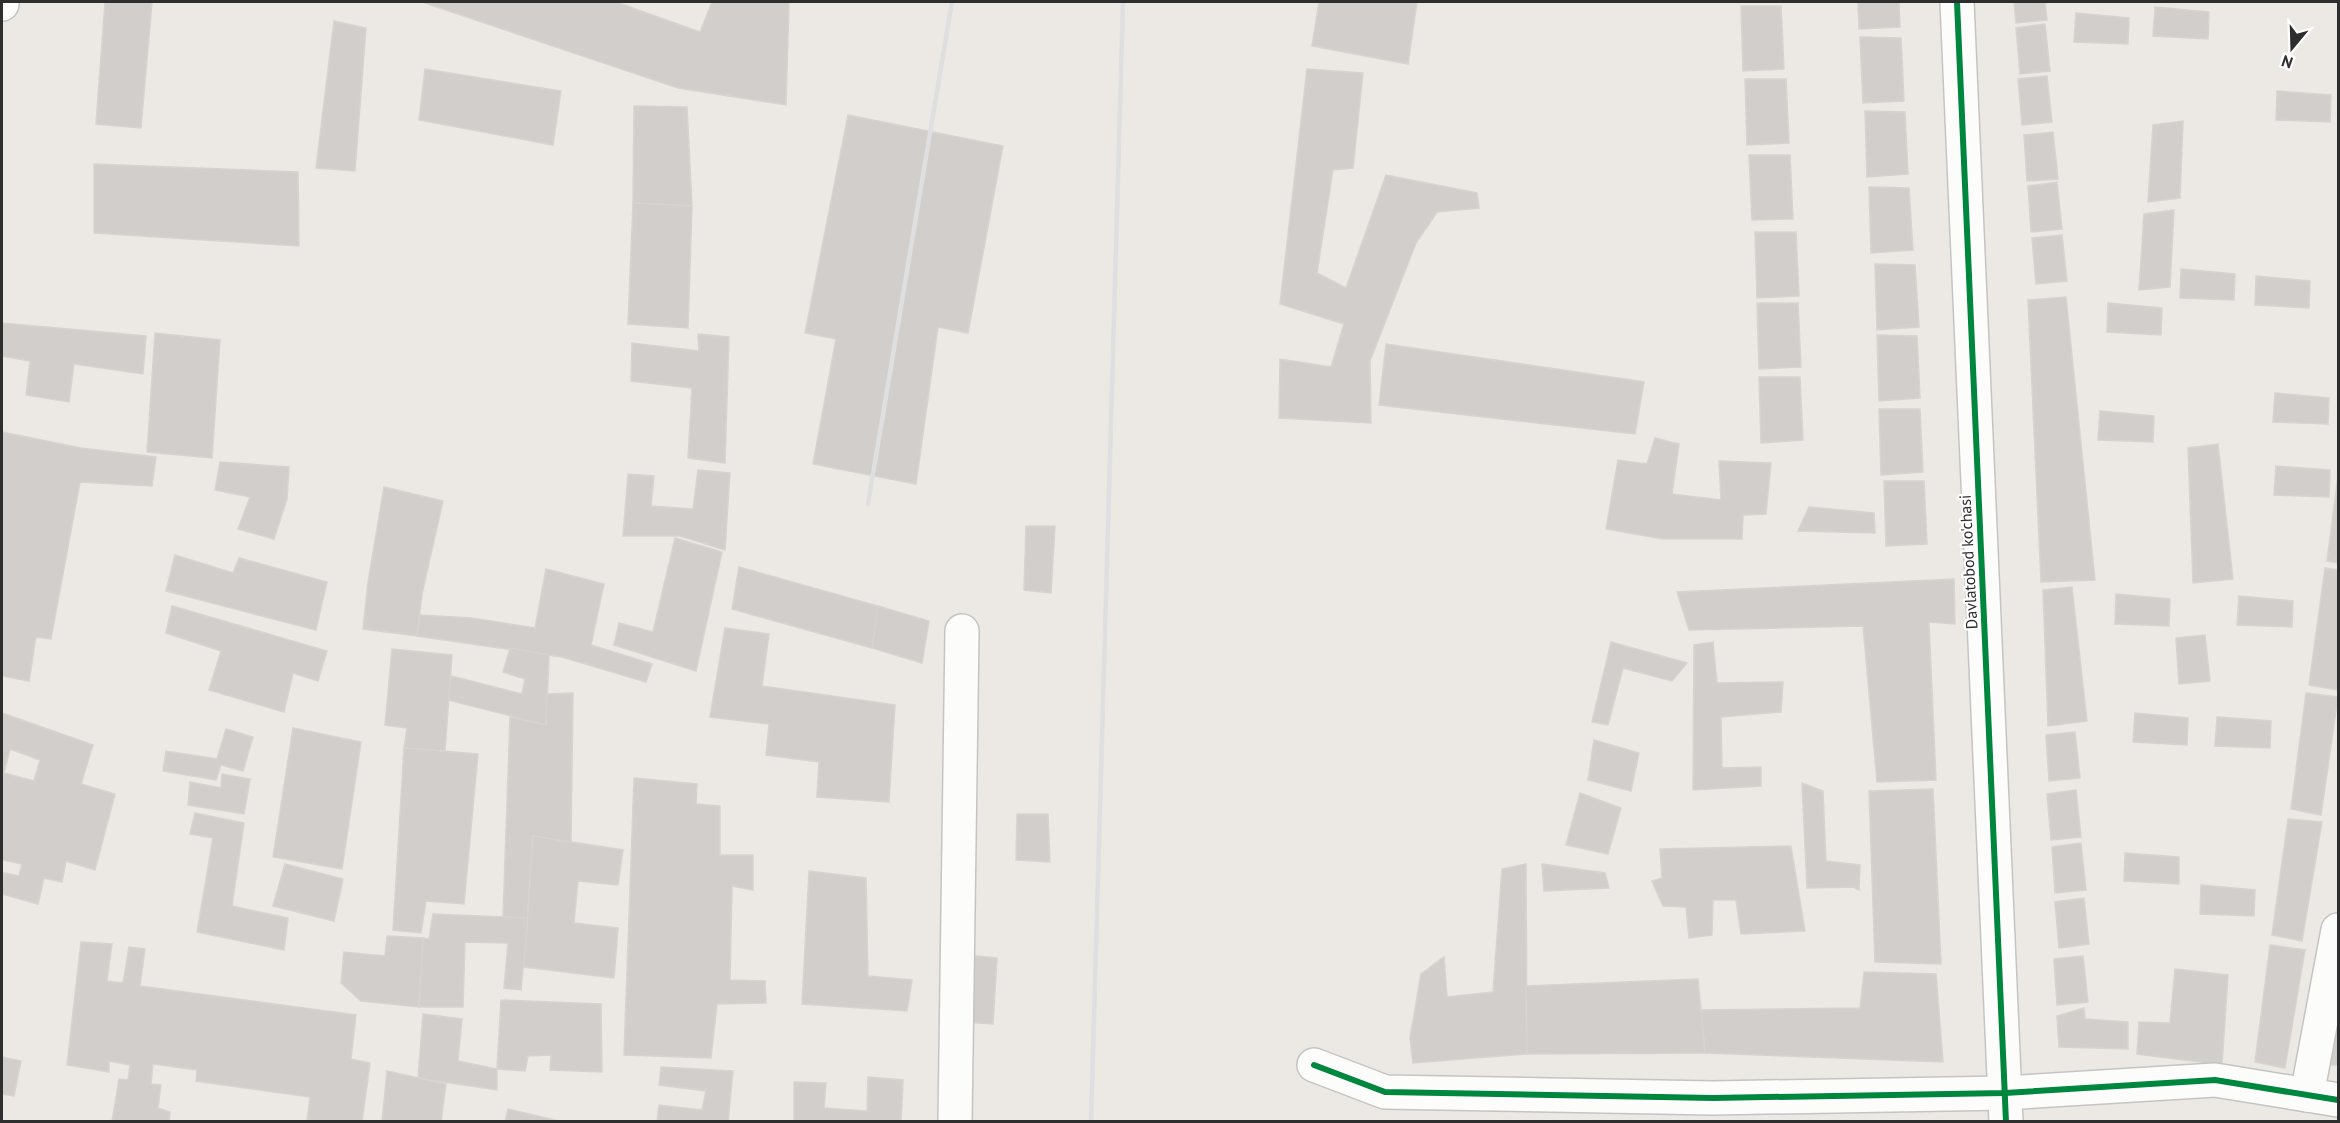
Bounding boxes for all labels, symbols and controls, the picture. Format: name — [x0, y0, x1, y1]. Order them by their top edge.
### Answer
north arrow — [2262, 18, 2322, 78]
text: N — [2279, 51, 2295, 73]
street label: Davlatobod ko'chasi — [1954, 494, 1982, 630]

